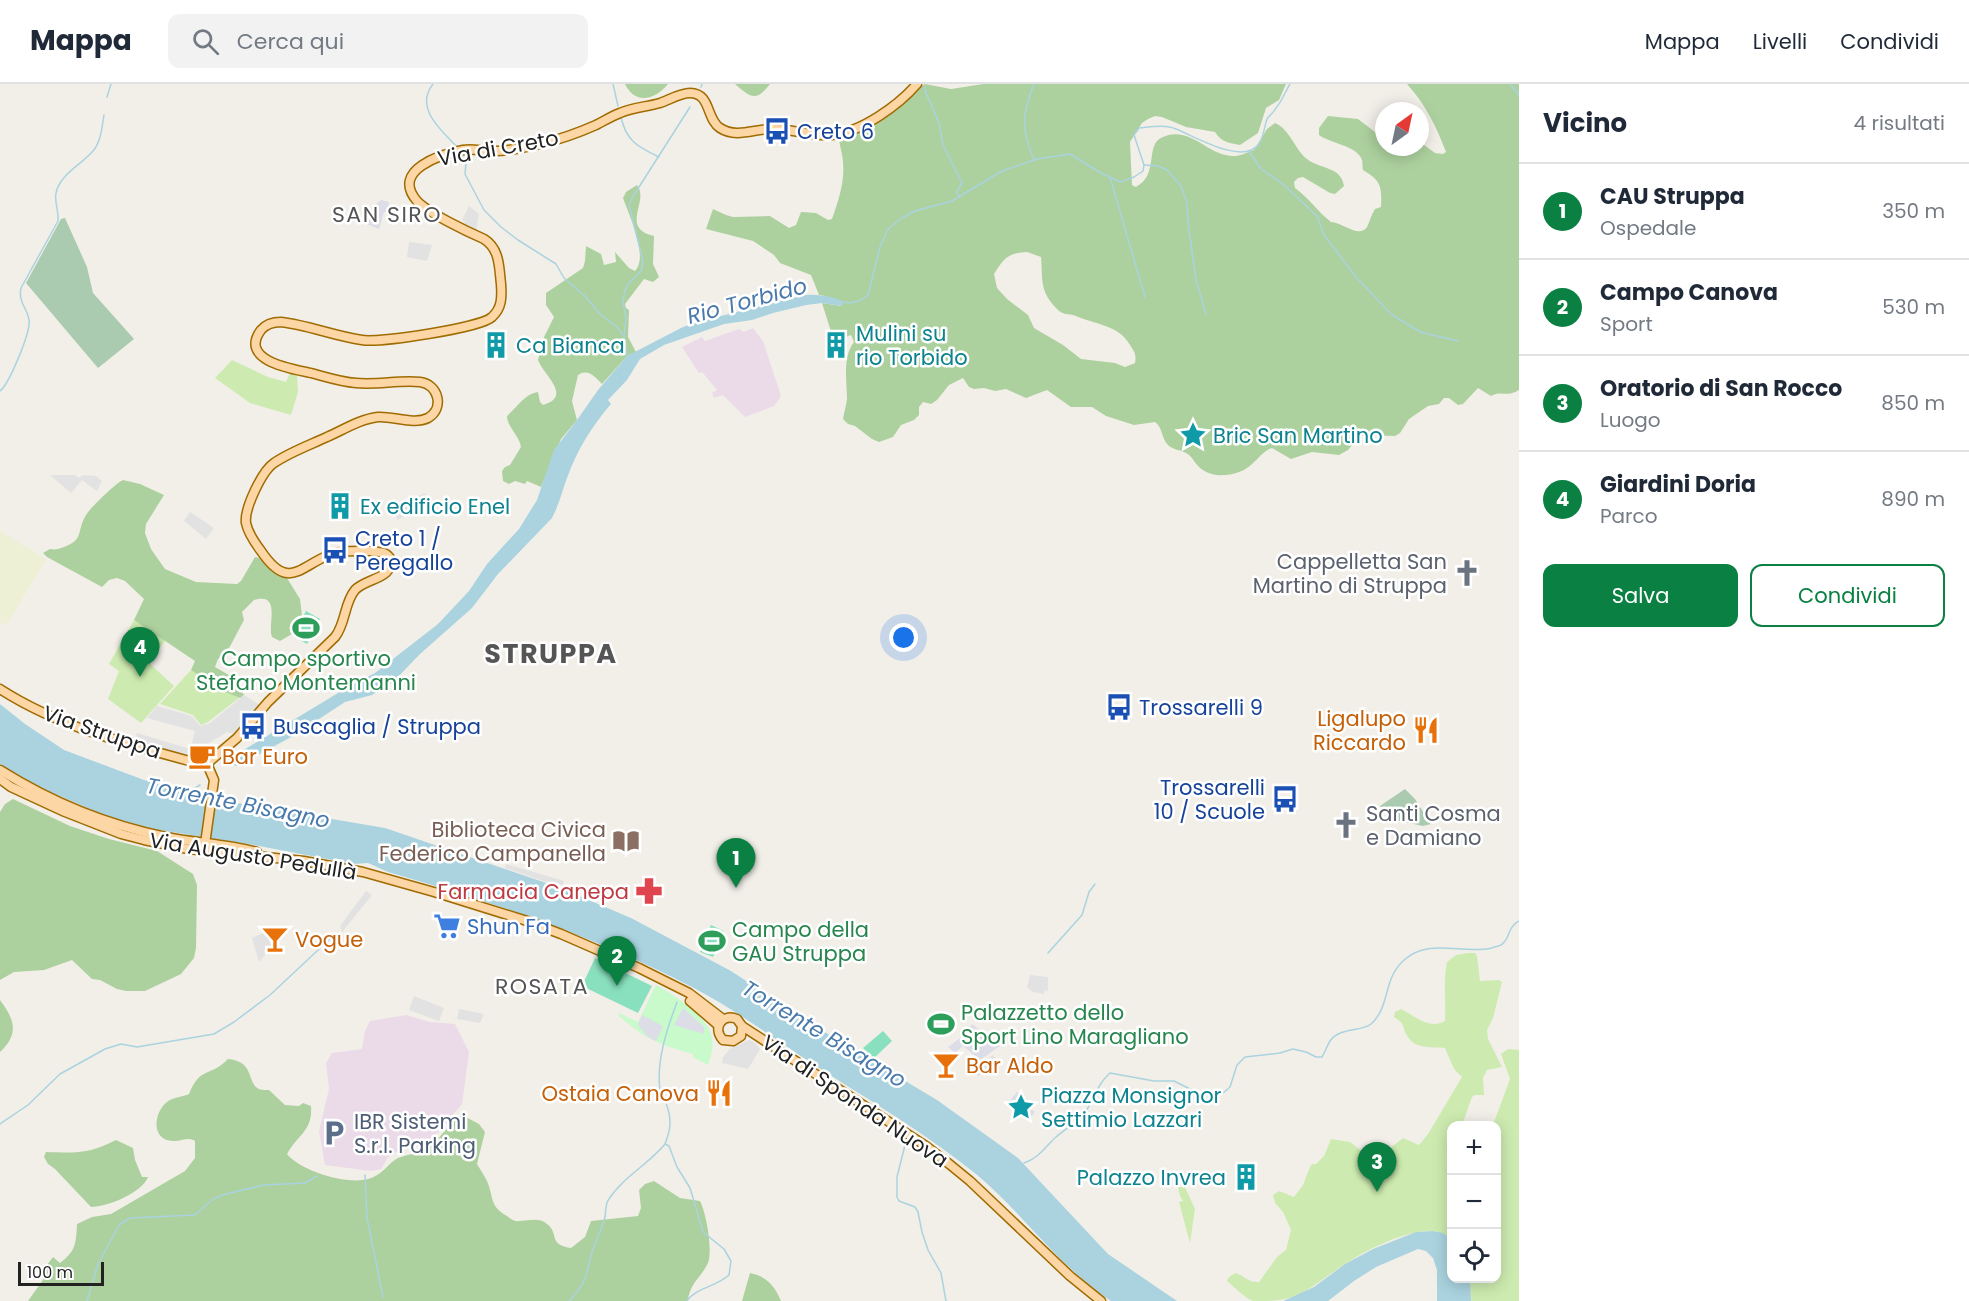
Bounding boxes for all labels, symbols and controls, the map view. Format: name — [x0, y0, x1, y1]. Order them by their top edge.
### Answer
search box — [168, 14, 588, 68]
text: Mappa — [30, 21, 132, 60]
icon: search — [189, 25, 222, 58]
text: Cerca qui — [237, 26, 344, 57]
text: Mappa — [1645, 27, 1720, 56]
text: Livelli — [1753, 27, 1807, 56]
text: Condividi — [1840, 27, 1939, 56]
north arrow — [1375, 102, 1429, 156]
text: Vicino — [1543, 105, 1627, 141]
text: 4 risultati — [1854, 109, 1945, 137]
bus stop icon: Creto 6 — [762, 116, 792, 146]
place label: Creto 6 — [797, 117, 874, 146]
street label: Via di Creto — [435, 123, 561, 173]
text: CAU Struppa — [1600, 181, 1745, 212]
text: 1 — [1559, 197, 1566, 225]
text: 350 m — [1882, 197, 1945, 225]
district label: SAN SIRO — [332, 199, 442, 230]
text: Ospedale — [1600, 214, 1696, 242]
water label: Rio Torbido — [684, 270, 810, 332]
text: Campo Canova — [1600, 277, 1778, 308]
text: 2 — [1557, 293, 1568, 321]
text: 530 m — [1882, 293, 1945, 321]
text: Sport — [1600, 310, 1653, 338]
place label: Mulini su rio Torbido — [856, 319, 968, 372]
building icon: Ca Bianca — [481, 330, 511, 360]
building icon: Mulini su rio Torbido — [821, 330, 851, 360]
place label: Ca Bianca — [516, 331, 625, 360]
text: Oratorio di San Rocco — [1600, 373, 1842, 404]
text: 3 — [1556, 389, 1569, 417]
text: 850 m — [1881, 389, 1945, 417]
text: Luogo — [1600, 406, 1661, 434]
place icon: Bric San Martino — [1178, 420, 1208, 450]
place label: Bric San Martino — [1213, 421, 1383, 450]
text: Giardini Doria — [1600, 469, 1756, 500]
text: 4 — [1556, 485, 1569, 513]
text: 890 m — [1881, 485, 1945, 513]
building icon: Ex edificio Enel — [325, 491, 355, 521]
place label: Ex edificio Enel — [360, 492, 510, 521]
text: Parco — [1600, 502, 1658, 530]
place label: Creto 1 / Peregallo — [355, 524, 453, 577]
bus stop icon: Creto 1 / Peregallo — [320, 535, 350, 565]
place label: Cappelletta San Martino di Struppa — [1253, 547, 1447, 600]
church icon: Cappelletta San Martino di Struppa — [1452, 558, 1482, 588]
button: Salva — [1543, 564, 1738, 627]
button: Condividi — [1750, 564, 1945, 627]
sports icon: Campo sportivo Stefano Montemanni — [291, 613, 321, 643]
your location — [889, 623, 918, 652]
pin: 4 — [120, 628, 160, 677]
district label: STRUPPA — [484, 635, 618, 672]
place label: Campo sportivo Stefano Montemanni — [196, 644, 416, 697]
bus stop icon: Trossarelli 9 — [1104, 692, 1134, 722]
place label: Trossarelli 9 — [1139, 693, 1263, 722]
street label: Via Struppa — [39, 698, 165, 766]
place label: Ligalupo Riccardo — [1313, 704, 1406, 757]
bus stop icon: Buscaglia / Struppa — [238, 711, 268, 741]
place label: Buscaglia / Struppa — [273, 712, 481, 741]
restaurant icon: Ligalupo Riccardo — [1411, 715, 1441, 745]
cafe icon: Bar Euro — [187, 741, 217, 771]
place label: Bar Euro — [222, 742, 308, 771]
water label: Torrente Bisagno — [143, 770, 333, 836]
place label: Trossarelli 10 / Scuole — [1154, 773, 1265, 826]
bus stop icon: Trossarelli 10 / Scuole — [1270, 784, 1300, 814]
place label: Santi Cosma e Damiano — [1366, 799, 1501, 852]
church icon: Santi Cosma e Damiano — [1331, 810, 1361, 840]
place label: Biblioteca Civica Federico Campanella — [379, 815, 606, 868]
street label: Via Augusto Pedullà — [147, 825, 359, 887]
library icon: Biblioteca Civica Federico Campanella — [611, 826, 641, 856]
pin: 1 — [716, 838, 756, 888]
pharmacy icon: Farmacia Canepa — [634, 876, 664, 906]
place label: Farmacia Canepa — [438, 877, 629, 906]
supermarket icon: Shun Fa — [432, 911, 462, 941]
place label: Shun Fa — [467, 912, 550, 941]
place label: Campo della GAU Struppa — [732, 915, 869, 968]
bar icon: Vogue — [260, 924, 290, 954]
place label: Vogue — [295, 925, 363, 954]
sports icon: Campo della GAU Struppa — [697, 926, 727, 956]
pin: 2 — [598, 936, 636, 986]
district label: ROSATA — [495, 971, 589, 1002]
water label: Torrente Bisagno — [736, 973, 912, 1095]
place label: Palazzetto dello Sport Lino Maragliano — [961, 998, 1189, 1051]
sports icon: Palazzetto dello Sport Lino Maragliano — [926, 1009, 956, 1039]
street label: Via di Sponda Nuova — [756, 1028, 954, 1174]
bar icon: Bar Aldo — [931, 1050, 961, 1080]
place label: Bar Aldo — [966, 1051, 1053, 1080]
restaurant icon: Ostaia Canova — [704, 1078, 734, 1108]
place label: Ostaia Canova — [541, 1079, 699, 1108]
place label: Piazza Monsignor Settimio Lazzari — [1041, 1081, 1222, 1134]
place icon: Piazza Monsignor Settimio Lazzari — [1006, 1092, 1036, 1122]
place label: IBR Sistemi S.r.l. Parking — [354, 1107, 476, 1160]
parking icon: IBR Sistemi S.r.l. Parking — [319, 1118, 349, 1148]
map controls — [1447, 1121, 1501, 1283]
button: + — [1447, 1121, 1501, 1175]
pin: 3 — [1358, 1142, 1396, 1192]
building icon: Palazzo Invrea — [1231, 1162, 1261, 1192]
place label: Palazzo Invrea — [1077, 1163, 1226, 1192]
button: − — [1447, 1175, 1501, 1229]
button: locate — [1447, 1229, 1501, 1283]
scale bar — [18, 1259, 104, 1286]
text: 100 m — [27, 1261, 73, 1284]

